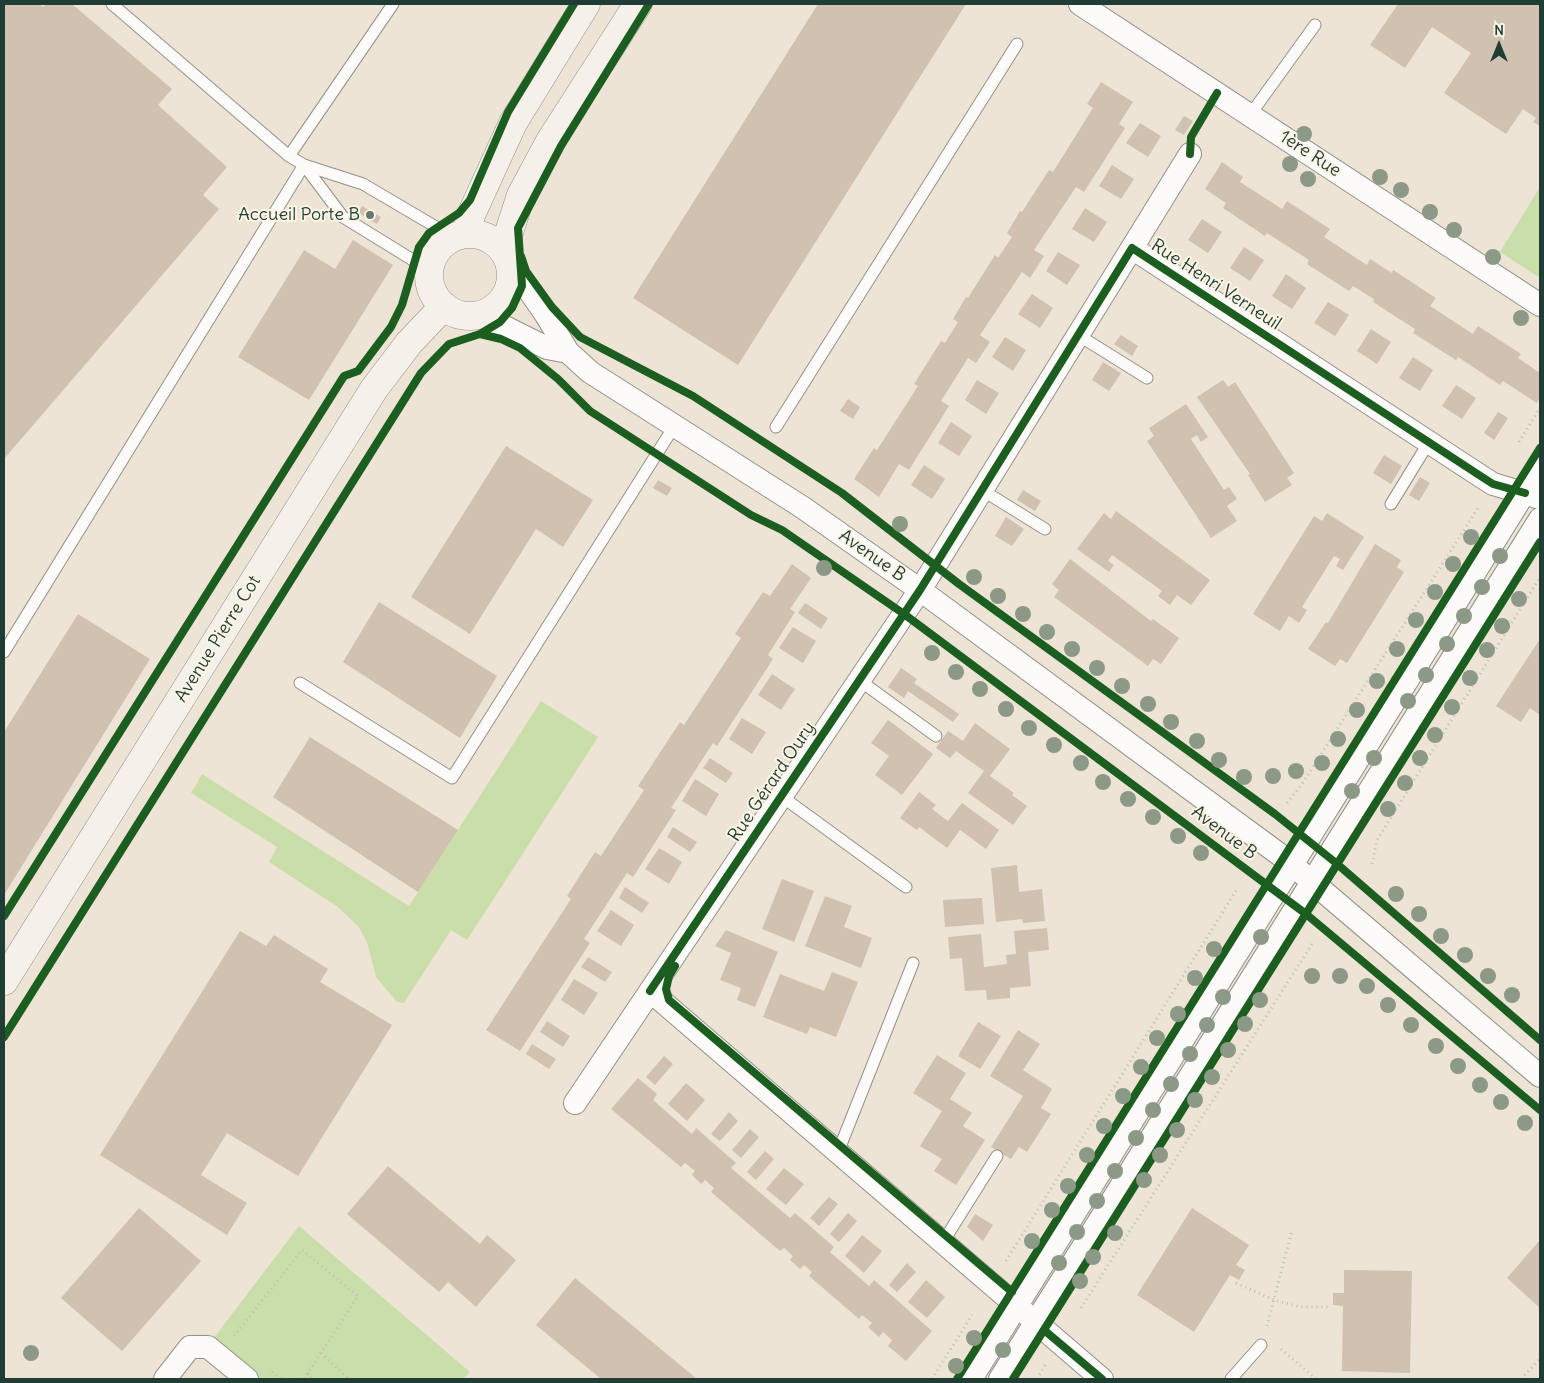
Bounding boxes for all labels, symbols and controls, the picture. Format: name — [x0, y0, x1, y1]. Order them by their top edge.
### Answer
north arrow — [1474, 20, 1524, 70]
text: N — [1494, 21, 1504, 39]
street label: 1ère Rue — [1275, 126, 1345, 182]
place label: Accueil Porte B — [238, 204, 360, 226]
marker: Accueil Porte B — [364, 209, 376, 221]
street label: Rue Henri Verneuil — [1147, 235, 1285, 335]
street label: Avenue B — [835, 525, 909, 587]
street label: Avenue Pierre Cot — [170, 572, 266, 706]
street label: Rue Gérard Oury — [724, 718, 820, 846]
street label: Avenue B — [1187, 801, 1261, 865]

